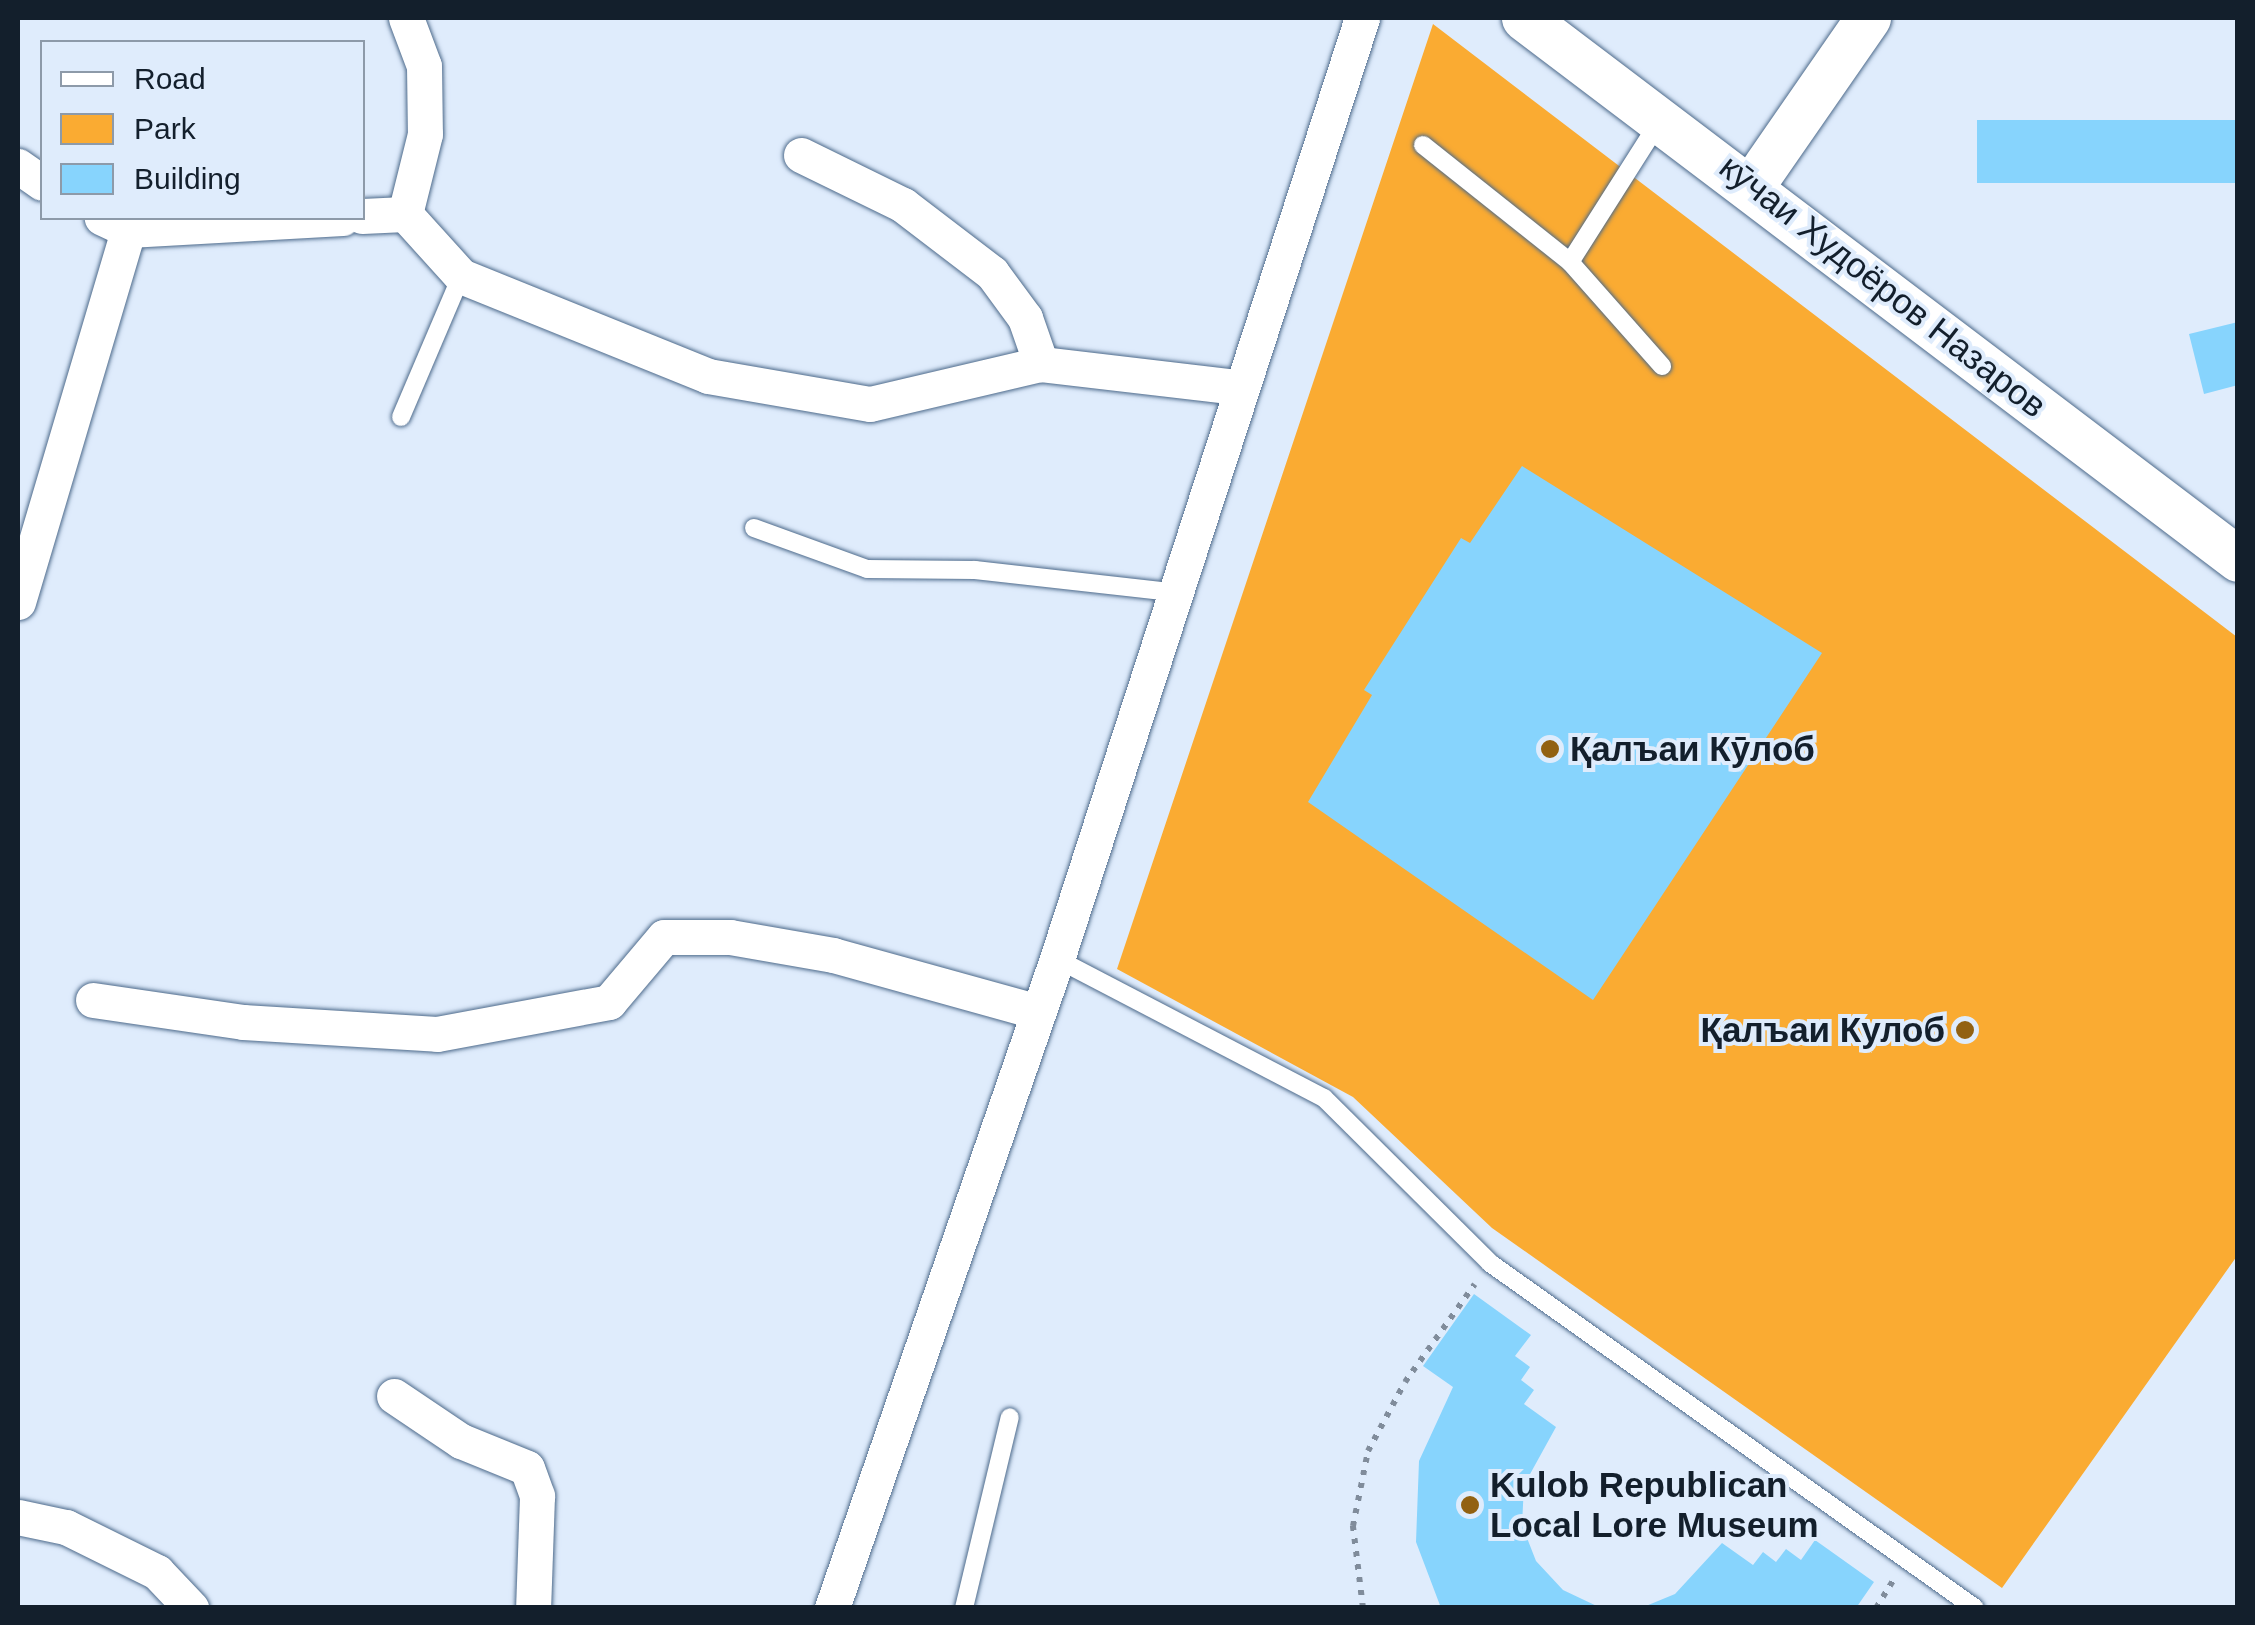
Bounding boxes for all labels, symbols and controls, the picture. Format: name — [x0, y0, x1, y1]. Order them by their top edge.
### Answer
legend — [40, 40, 365, 220]
text: Road — [134, 62, 206, 95]
text: Park — [134, 112, 196, 145]
street label: кӯчаи Худоёров Назаров — [1711, 145, 2055, 427]
text: Building — [134, 162, 241, 195]
place label: Қалъаи Кӯлоб — [1570, 728, 1815, 770]
marker: Қалъаи Кӯлоб — [1539, 738, 1561, 760]
place label: Қалъаи Кулоб — [1701, 1009, 1945, 1051]
marker: Қалъаи Кулоб — [1954, 1019, 1976, 1041]
place label: Kulob Republican Local Lore Museum — [1490, 1464, 1819, 1546]
marker: Kulob Republican Local Lore Museum — [1459, 1494, 1481, 1516]

